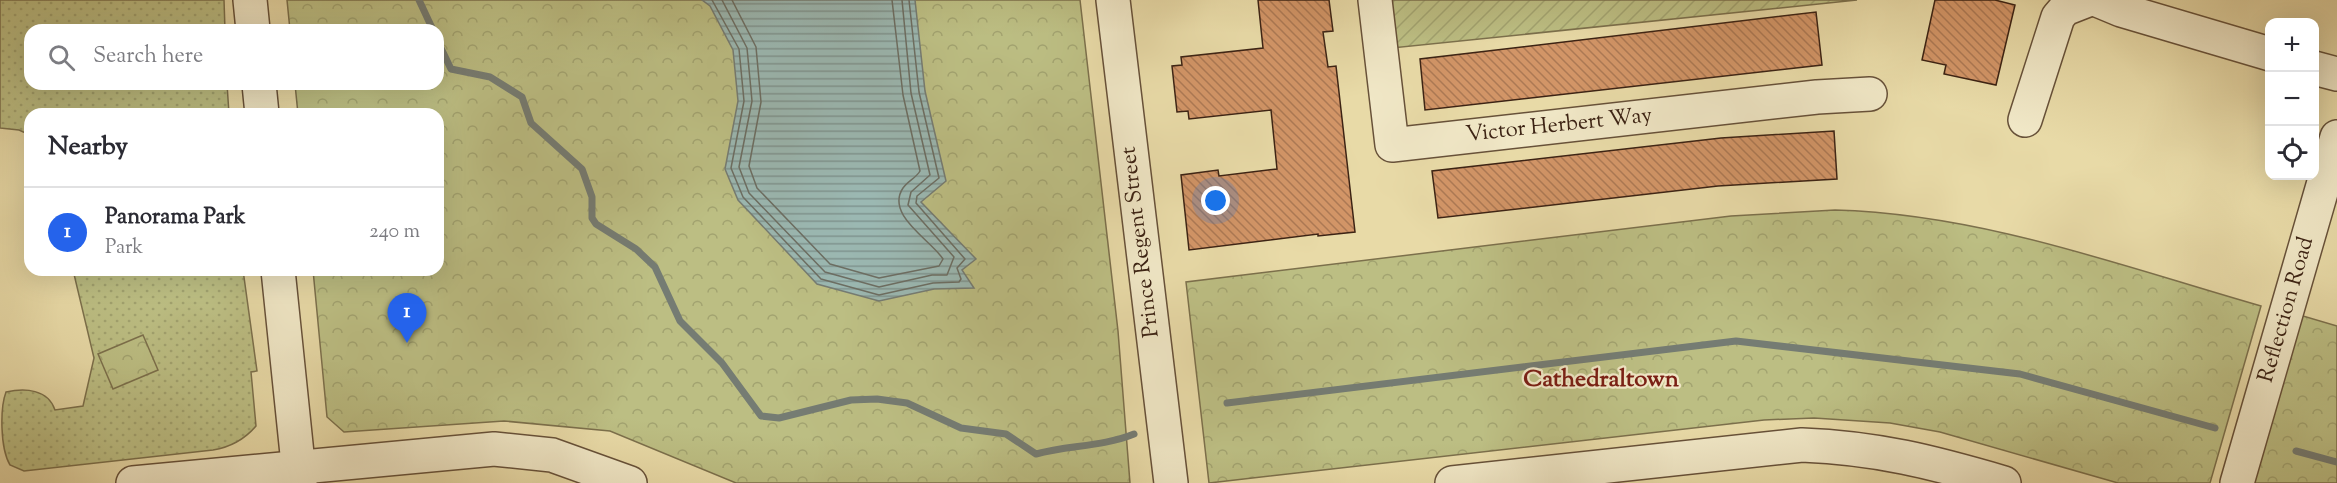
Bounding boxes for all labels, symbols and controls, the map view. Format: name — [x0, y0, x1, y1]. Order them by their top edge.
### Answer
map controls — [2265, 18, 2319, 180]
button: + — [2265, 18, 2319, 72]
search box — [24, 24, 444, 90]
icon: search — [45, 41, 78, 74]
text: Search here — [93, 41, 203, 73]
button: − — [2265, 72, 2319, 126]
street label: Victor Herbert Way — [1464, 100, 1654, 152]
button: locate — [2265, 126, 2319, 180]
text: Nearby — [48, 129, 128, 166]
street label: Prince Regent Street — [1113, 144, 1169, 339]
your location — [1201, 186, 1230, 215]
text: Panorama Park — [105, 202, 246, 234]
text: 1 — [64, 218, 71, 247]
text: 240 m — [369, 218, 420, 247]
street label: Reflection Road — [2251, 233, 2323, 387]
text: Park — [105, 234, 143, 263]
pin: 1 — [388, 294, 426, 343]
district label: Cathedraltown — [1523, 363, 1680, 397]

